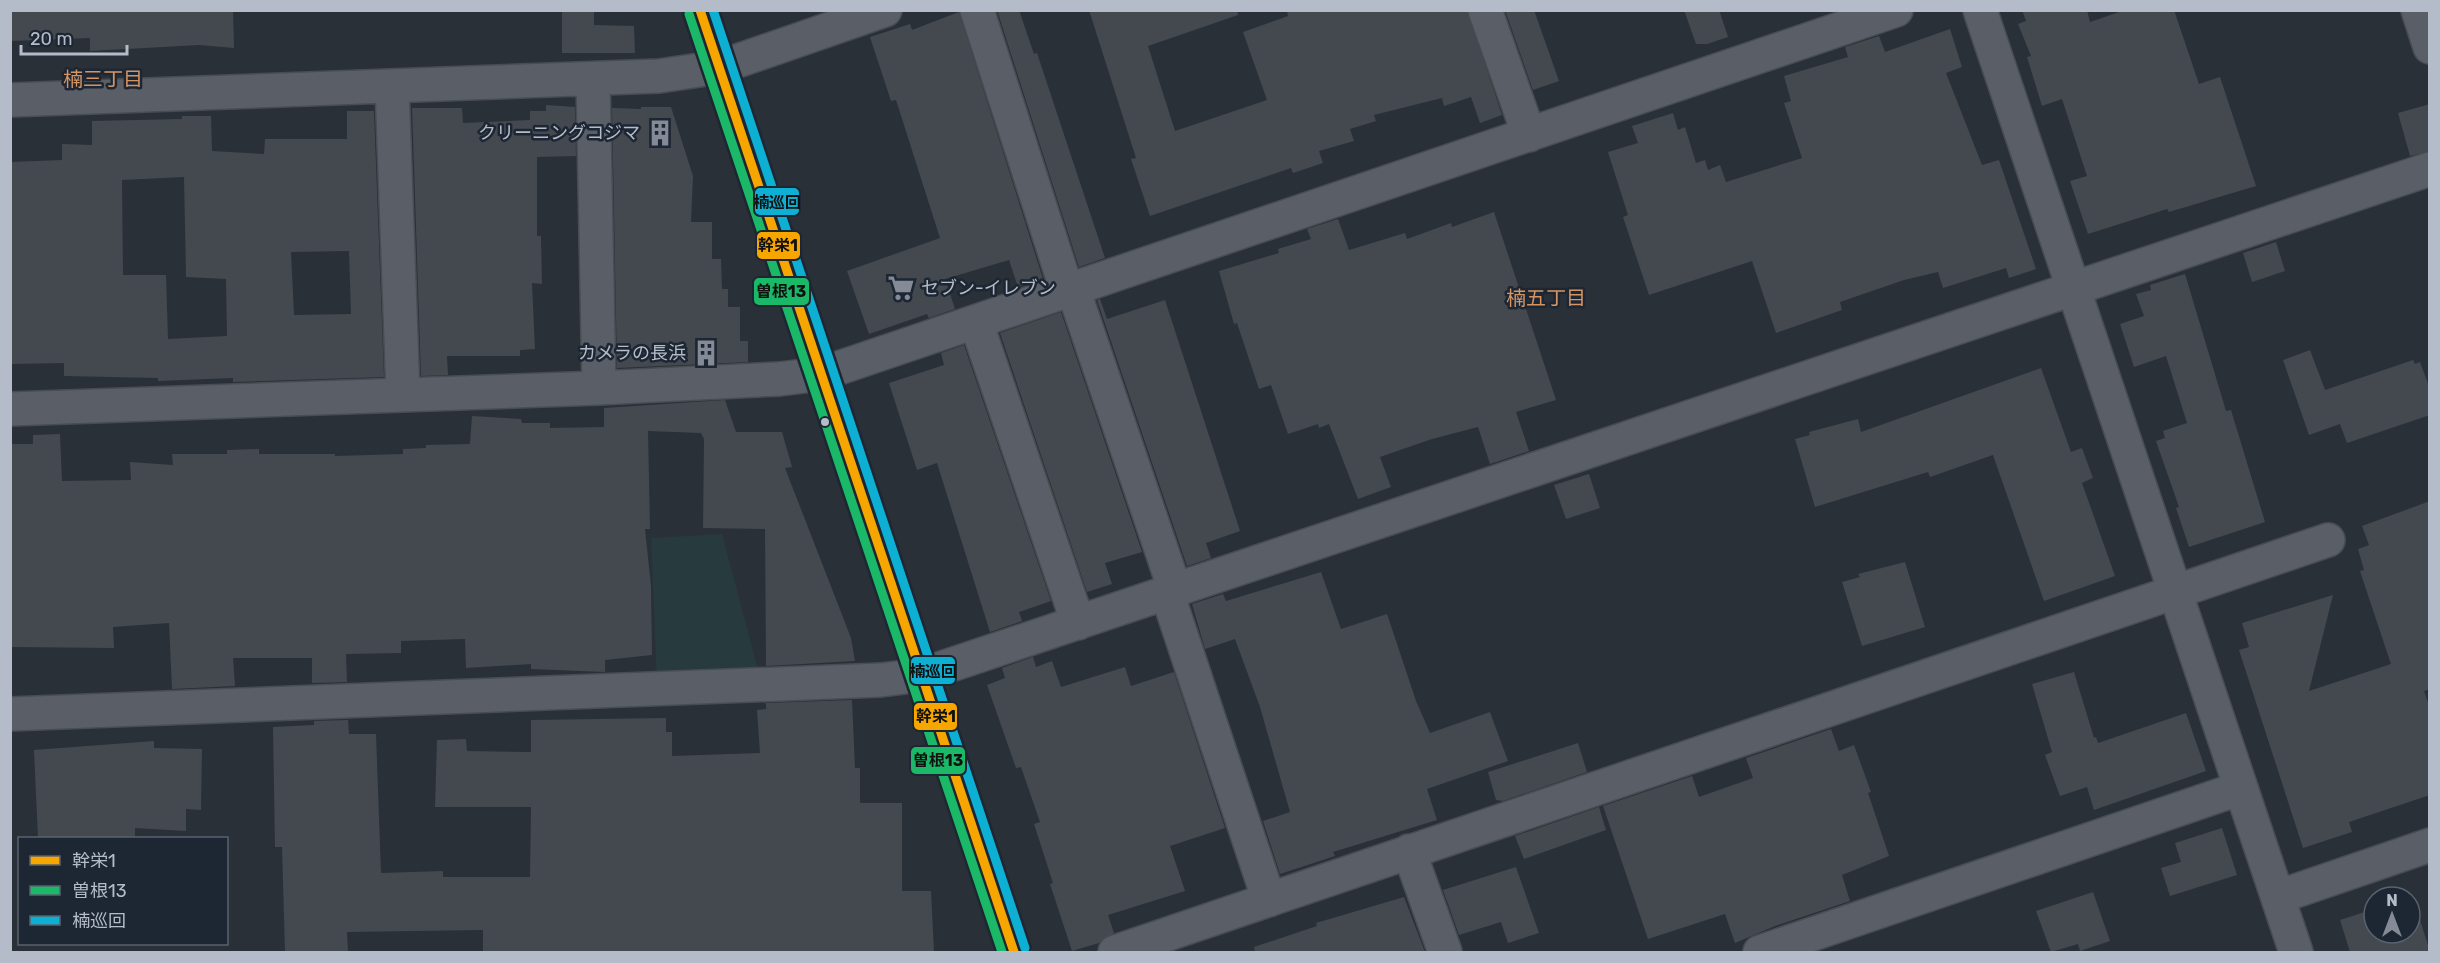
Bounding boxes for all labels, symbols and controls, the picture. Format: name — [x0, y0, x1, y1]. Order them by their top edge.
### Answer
scale bar — [21, 18, 128, 56]
text: 20 m — [30, 28, 72, 50]
district label: 楠三丁目 — [63, 67, 143, 91]
building icon: クリーニングコジマ — [645, 118, 675, 148]
place label: クリーニングコジマ — [478, 122, 640, 144]
line badge: 楠巡回 — [754, 187, 800, 216]
text: 楠巡回 — [753, 193, 801, 212]
line badge: 幹栄1 — [756, 231, 801, 260]
text: 幹栄1 — [758, 236, 798, 255]
supermarket icon: セブン-イレブン — [886, 273, 916, 303]
line badge: 曽根13 — [753, 277, 810, 306]
place label: セブン-イレブン — [921, 277, 1056, 299]
text: 曽根13 — [756, 282, 806, 301]
district label: 楠五丁目 — [1506, 286, 1586, 310]
building icon: カメラの長浜 — [691, 338, 721, 368]
place label: カメラの長浜 — [578, 342, 686, 364]
unlabelled marker — [819, 416, 831, 428]
line badge: 楠巡回 — [910, 656, 956, 685]
text: 楠巡回 — [909, 662, 957, 681]
line badge: 幹栄1 — [913, 702, 958, 731]
text: 幹栄1 — [916, 707, 956, 726]
line badge: 曽根13 — [910, 746, 966, 775]
text: 曽根13 — [913, 751, 963, 770]
legend — [18, 837, 228, 945]
text: 幹栄1 — [72, 850, 116, 872]
text: 曽根13 — [72, 880, 127, 902]
north arrow — [2362, 885, 2422, 945]
text: N — [2386, 891, 2398, 910]
text: 楠巡回 — [72, 910, 126, 932]

